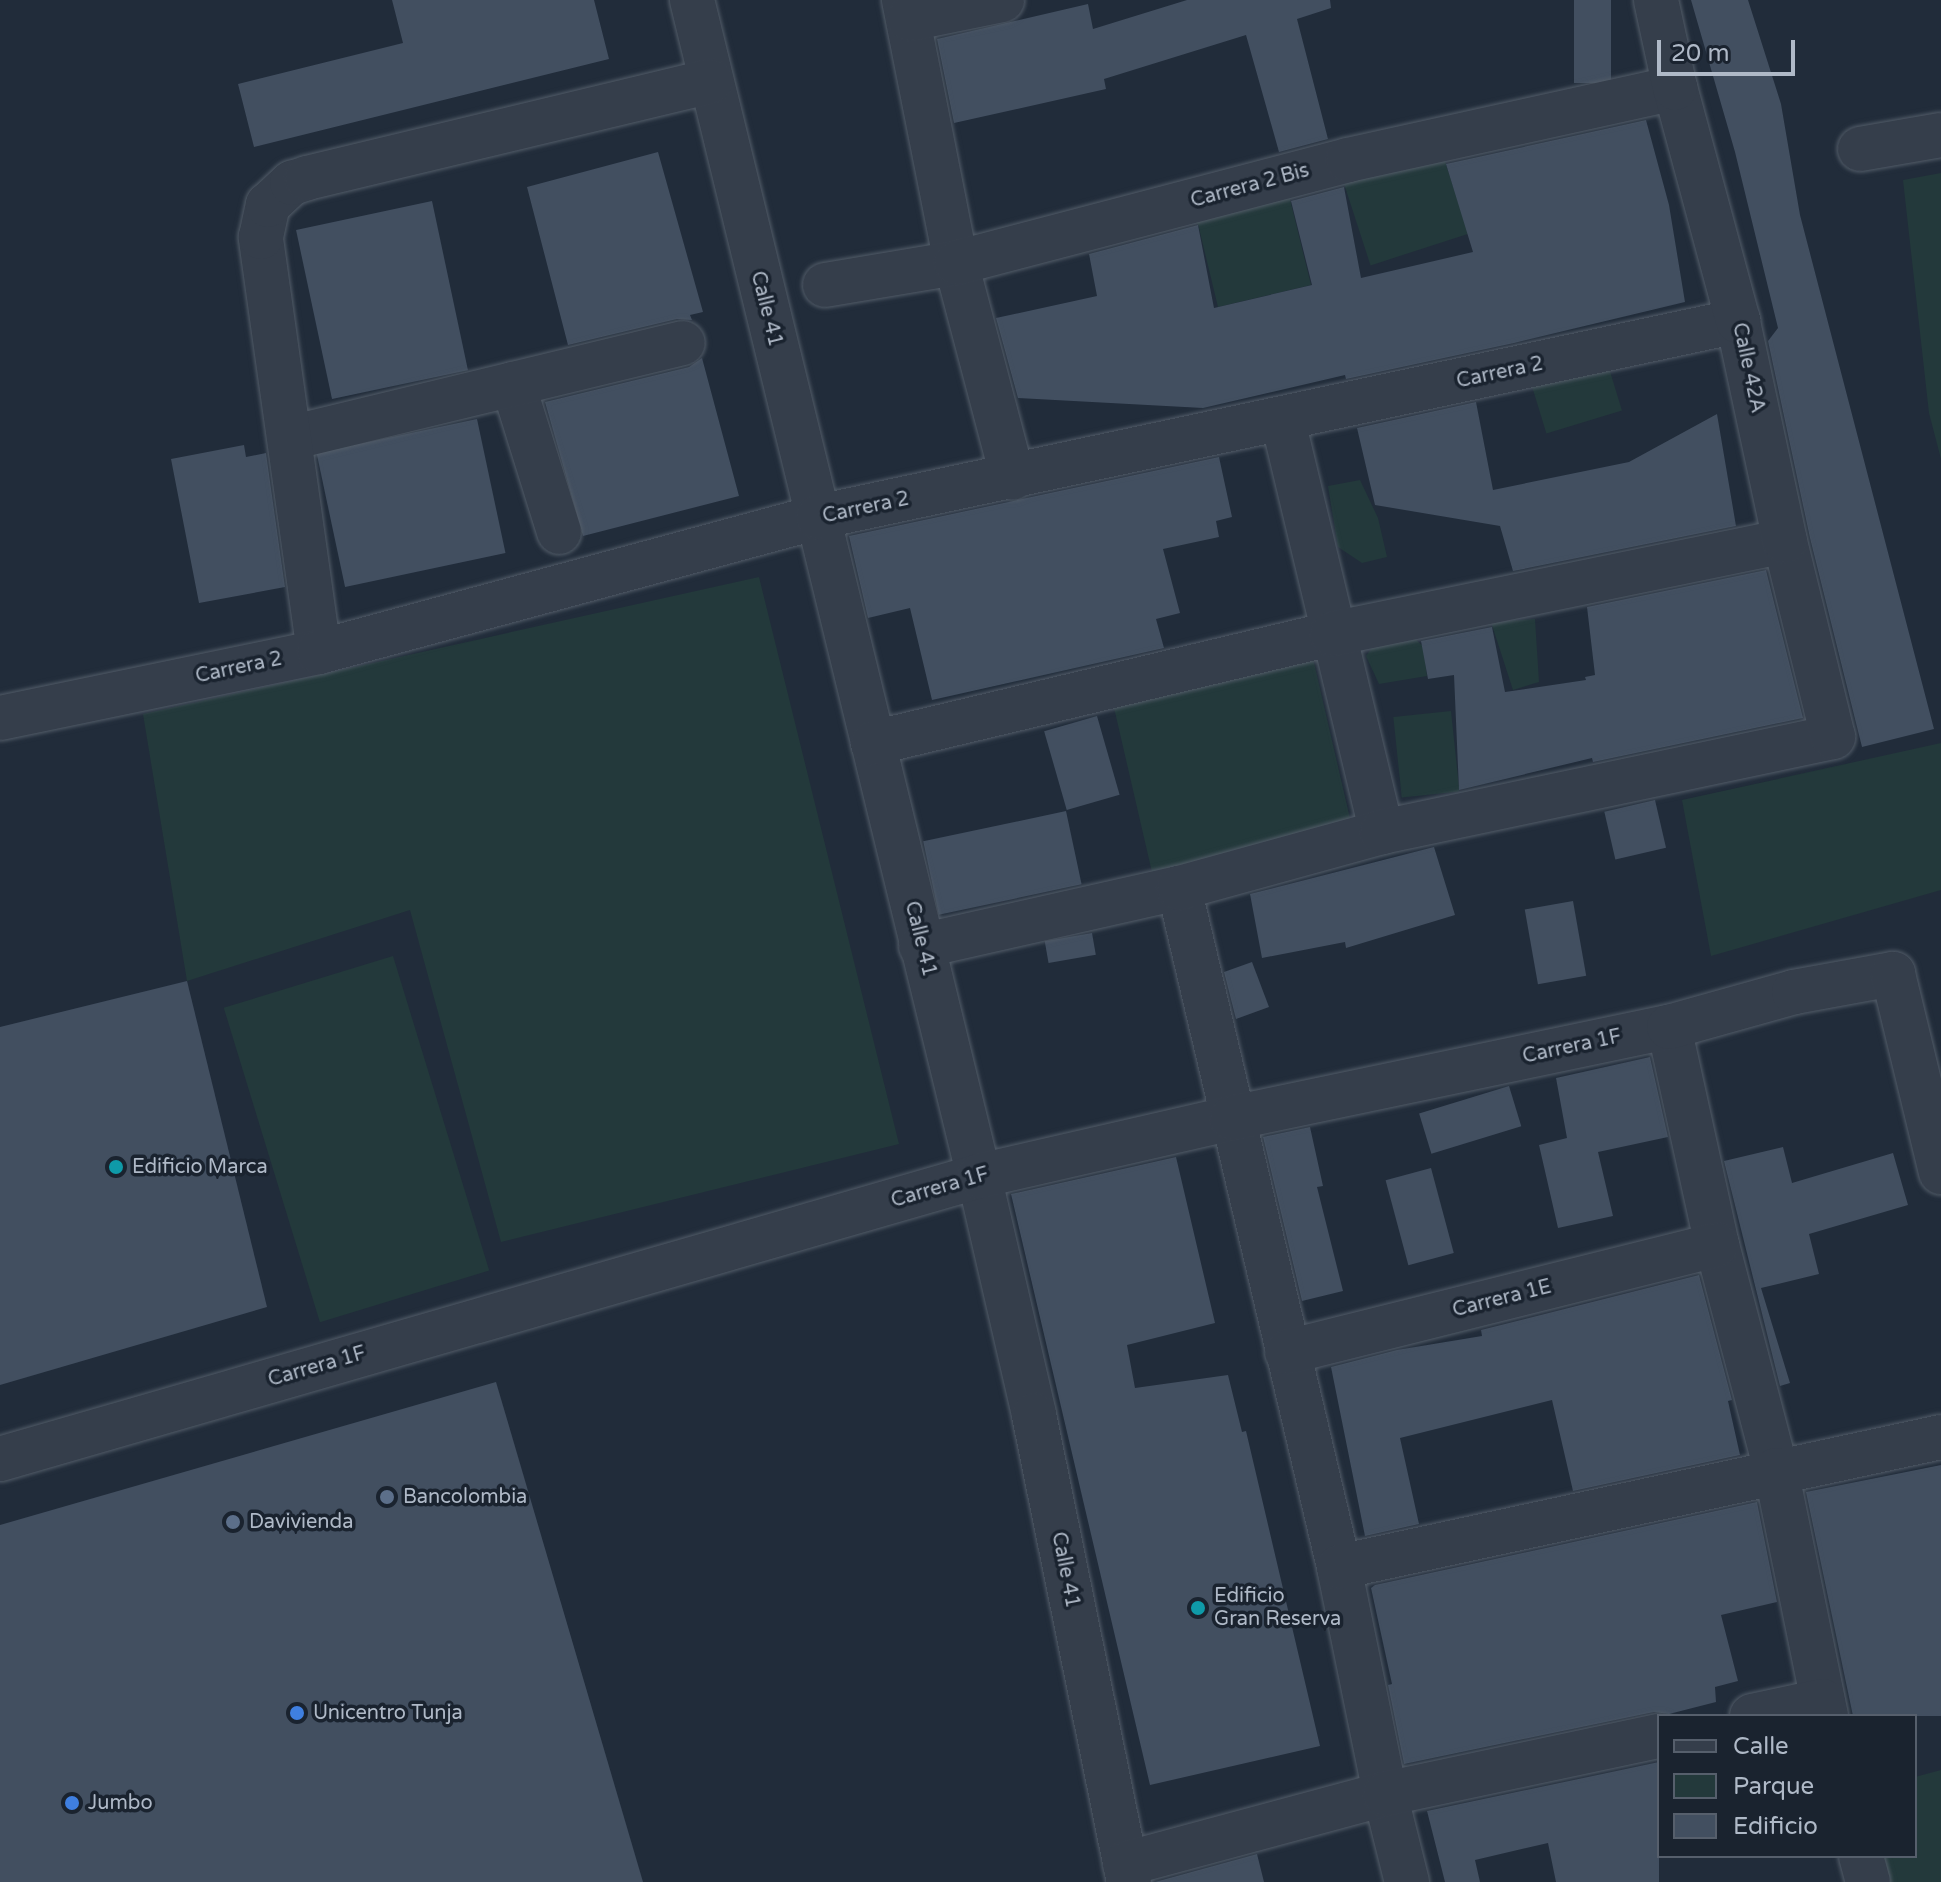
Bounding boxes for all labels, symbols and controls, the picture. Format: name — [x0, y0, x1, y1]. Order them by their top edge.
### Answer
scale bar — [1661, 24, 1799, 74]
text: 20 m — [1671, 39, 1729, 68]
street label: Carrera 2 Bis — [1188, 159, 1312, 213]
street label: Calle 41 — [745, 269, 787, 349]
street label: Calle 42A — [1727, 321, 1769, 415]
street label: Carrera 2 — [1454, 352, 1546, 394]
street label: Carrera 2 — [820, 487, 912, 529]
street label: Carrera 2 — [193, 647, 285, 689]
street label: Calle 41 — [899, 899, 941, 979]
street label: Carrera 1F — [1520, 1025, 1624, 1069]
place label: Edificio Marca — [132, 1155, 268, 1179]
marker: Edificio Marca — [107, 1158, 125, 1176]
street label: Carrera 1F — [888, 1163, 992, 1213]
street label: Carrera 1E — [1450, 1275, 1554, 1323]
street label: Carrera 1F — [265, 1342, 369, 1392]
place label: Bancolombia — [403, 1485, 527, 1509]
marker: Bancolombia — [378, 1488, 396, 1506]
place label: Davivienda — [249, 1510, 353, 1534]
marker: Davivienda — [224, 1513, 242, 1531]
street label: Calle 41 — [1046, 1530, 1084, 1610]
place label: Edificio Gran Reserva — [1214, 1584, 1341, 1631]
marker: Edificio Gran Reserva — [1189, 1599, 1207, 1617]
place label: Unicentro Tunja — [313, 1701, 463, 1725]
marker: Unicentro Tunja — [288, 1704, 306, 1722]
legend — [1657, 1714, 1917, 1858]
text: Calle — [1733, 1732, 1789, 1761]
text: Parque — [1733, 1772, 1814, 1801]
place label: Jumbo — [88, 1791, 153, 1815]
marker: Jumbo — [63, 1794, 81, 1812]
text: Edificio — [1733, 1812, 1818, 1841]

